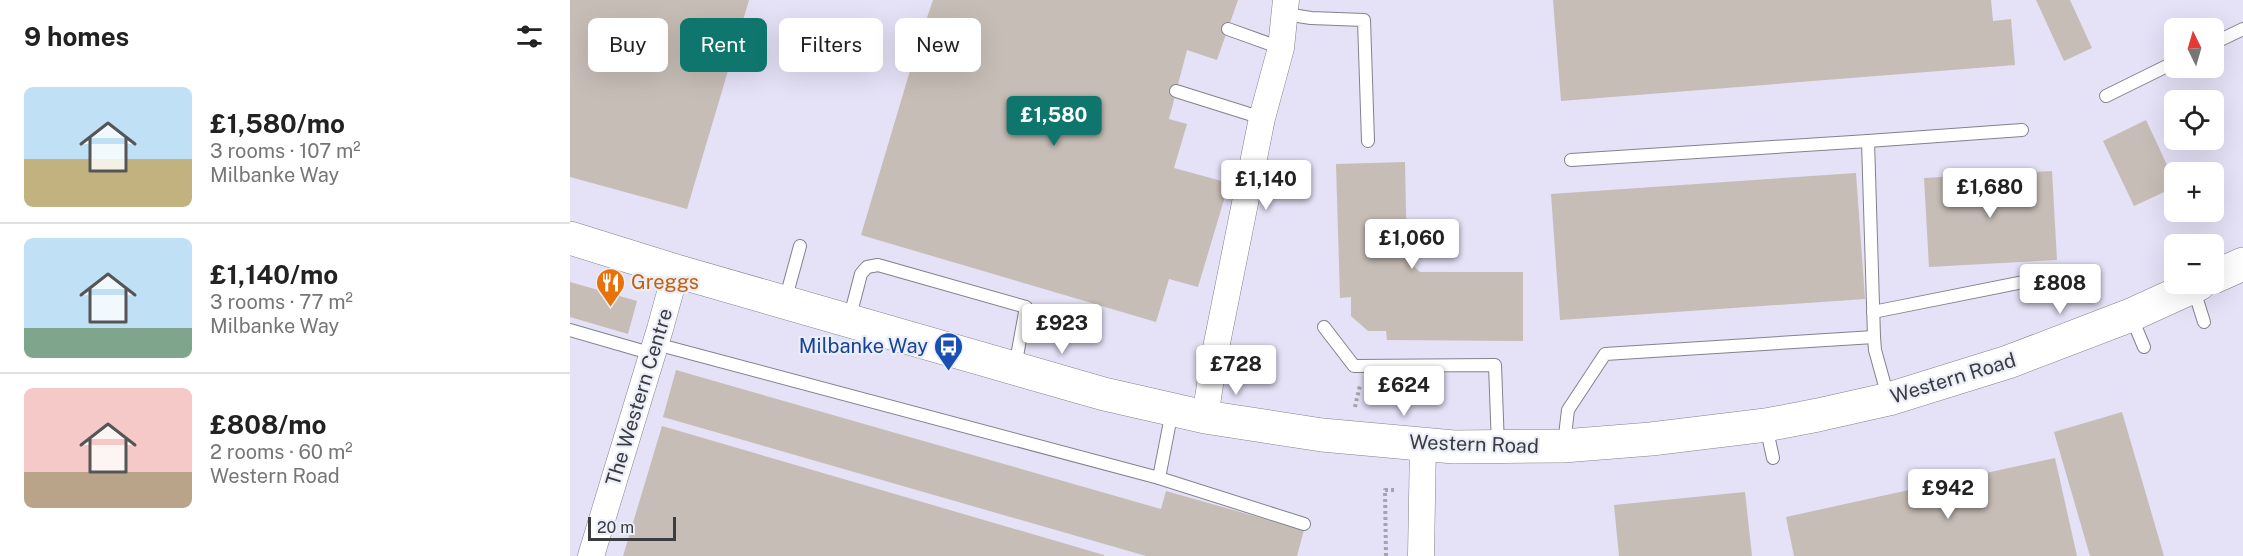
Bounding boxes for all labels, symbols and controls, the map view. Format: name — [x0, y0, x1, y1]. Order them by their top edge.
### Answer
chip: Buy — [588, 18, 668, 72]
chip: Rent — [680, 18, 767, 72]
chip: Filters — [779, 18, 883, 72]
chip: New — [895, 18, 981, 72]
north arrow — [2164, 18, 2224, 78]
map controls — [2164, 18, 2224, 294]
icon: filters — [513, 20, 546, 53]
text: 9 homes — [24, 21, 129, 52]
button: locate — [2164, 90, 2224, 150]
pin: £1,580 — [1005, 96, 1103, 147]
text: £1,580 — [1021, 103, 1087, 127]
text: £1,580/mo — [210, 108, 345, 139]
icon: home — [72, 111, 144, 183]
text: 3 rooms · 107 m² — [210, 139, 361, 163]
pin: £1,140 — [1217, 160, 1315, 211]
button: + — [2164, 162, 2224, 222]
text: Milbanke Way — [210, 163, 339, 187]
text: £1,140 — [1235, 167, 1297, 191]
pin: £1,680 — [1941, 168, 2039, 219]
text: £1,680 — [1957, 175, 2023, 199]
pin: £1,060 — [1363, 219, 1461, 270]
text: £1,060 — [1379, 226, 1445, 250]
button: − — [2164, 234, 2224, 294]
text: £1,140/mo — [210, 259, 338, 290]
icon: home — [72, 262, 144, 334]
pin: £808 — [2024, 264, 2096, 315]
restaurant icon: Greggs — [594, 266, 626, 308]
place label: Greggs — [631, 270, 699, 294]
text: £808 — [2034, 271, 2086, 295]
text: 3 rooms · 77 m² — [210, 290, 353, 314]
pin: £923 — [1026, 304, 1098, 355]
street label: The Western Centre — [601, 305, 677, 489]
text: £923 — [1036, 311, 1088, 335]
text: Milbanke Way — [210, 314, 339, 338]
bus stop icon: Milbanke Way — [933, 330, 965, 372]
place label: Milbanke Way — [799, 334, 928, 358]
pin: £728 — [1200, 345, 1272, 396]
street label: Western Road — [1887, 348, 2019, 408]
text: £728 — [1210, 352, 1262, 376]
pin: £624 — [1368, 366, 1440, 417]
text: £624 — [1378, 373, 1430, 397]
text: £808/mo — [210, 409, 327, 440]
icon: home — [72, 412, 144, 484]
street label: Western Road — [1409, 430, 1539, 458]
text: 2 rooms · 60 m² — [210, 440, 353, 464]
text: Western Road — [210, 464, 340, 488]
pin: £942 — [1912, 469, 1984, 520]
text: £942 — [1922, 476, 1974, 500]
scale bar — [588, 514, 676, 542]
text: 20 m — [597, 518, 634, 537]

